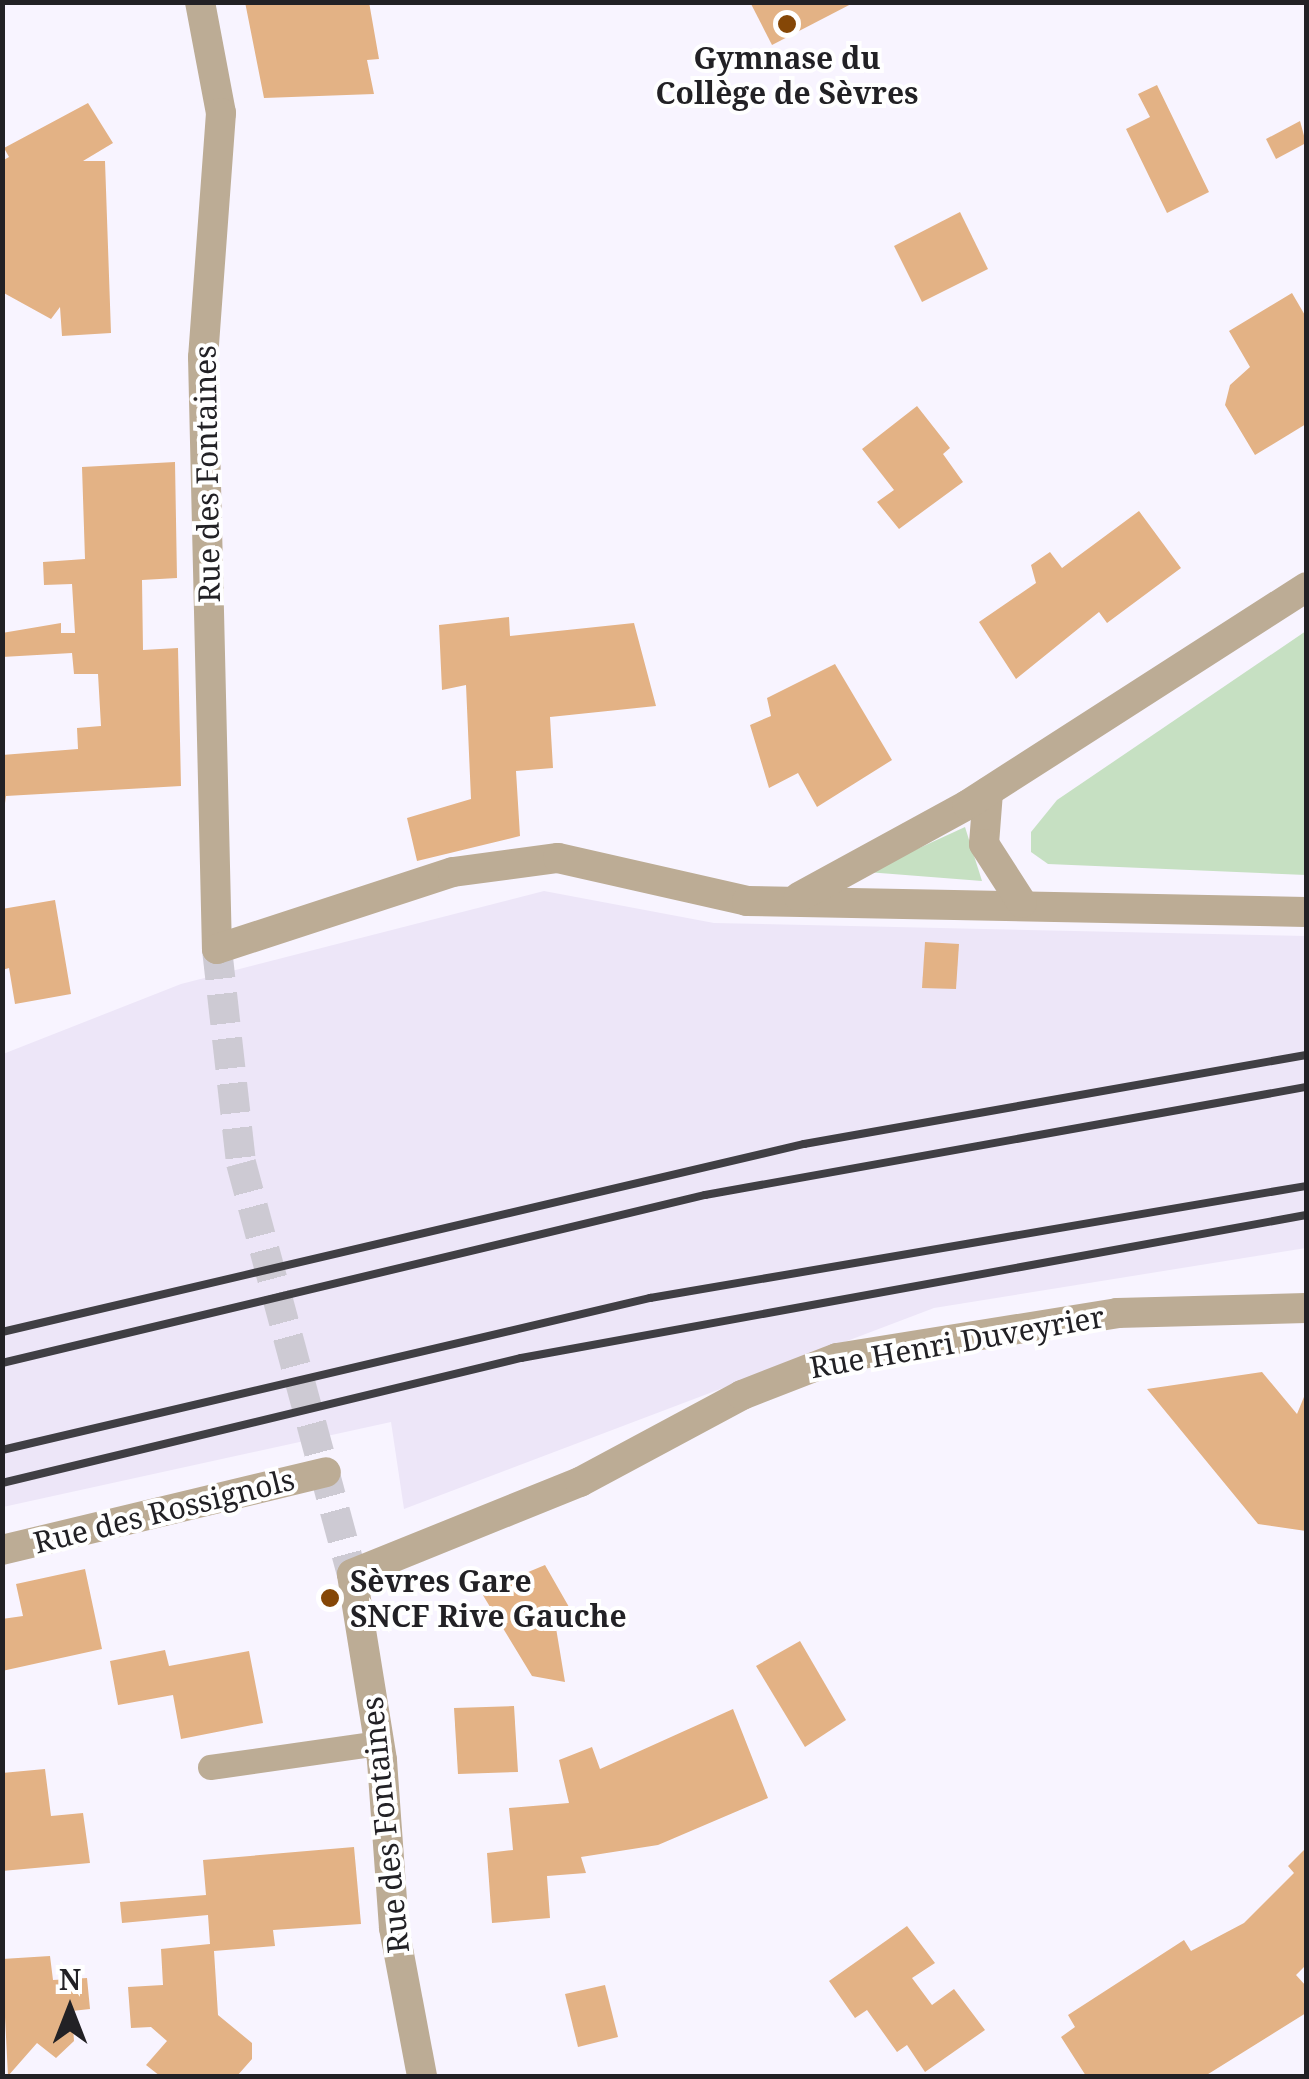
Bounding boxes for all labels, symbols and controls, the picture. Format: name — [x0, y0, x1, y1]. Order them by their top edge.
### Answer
marker: Gymnase du Collège de Sèvres — [776, 13, 798, 35]
place label: Gymnase du Collège de Sèvres — [656, 40, 918, 110]
street label: Rue des Fontaines — [187, 345, 227, 603]
street label: Rue Henri Duveyrier — [807, 1298, 1107, 1386]
street label: Rue des Rossignols — [30, 1461, 298, 1561]
place label: Sèvres Gare SNCF Rive Gauche — [350, 1563, 627, 1634]
marker: Sèvres Gare SNCF Rive Gauche — [319, 1587, 341, 1609]
street label: Rue des Fontaines — [354, 1695, 416, 1955]
north arrow — [20, 1959, 120, 2059]
text: N — [59, 1960, 81, 1998]

